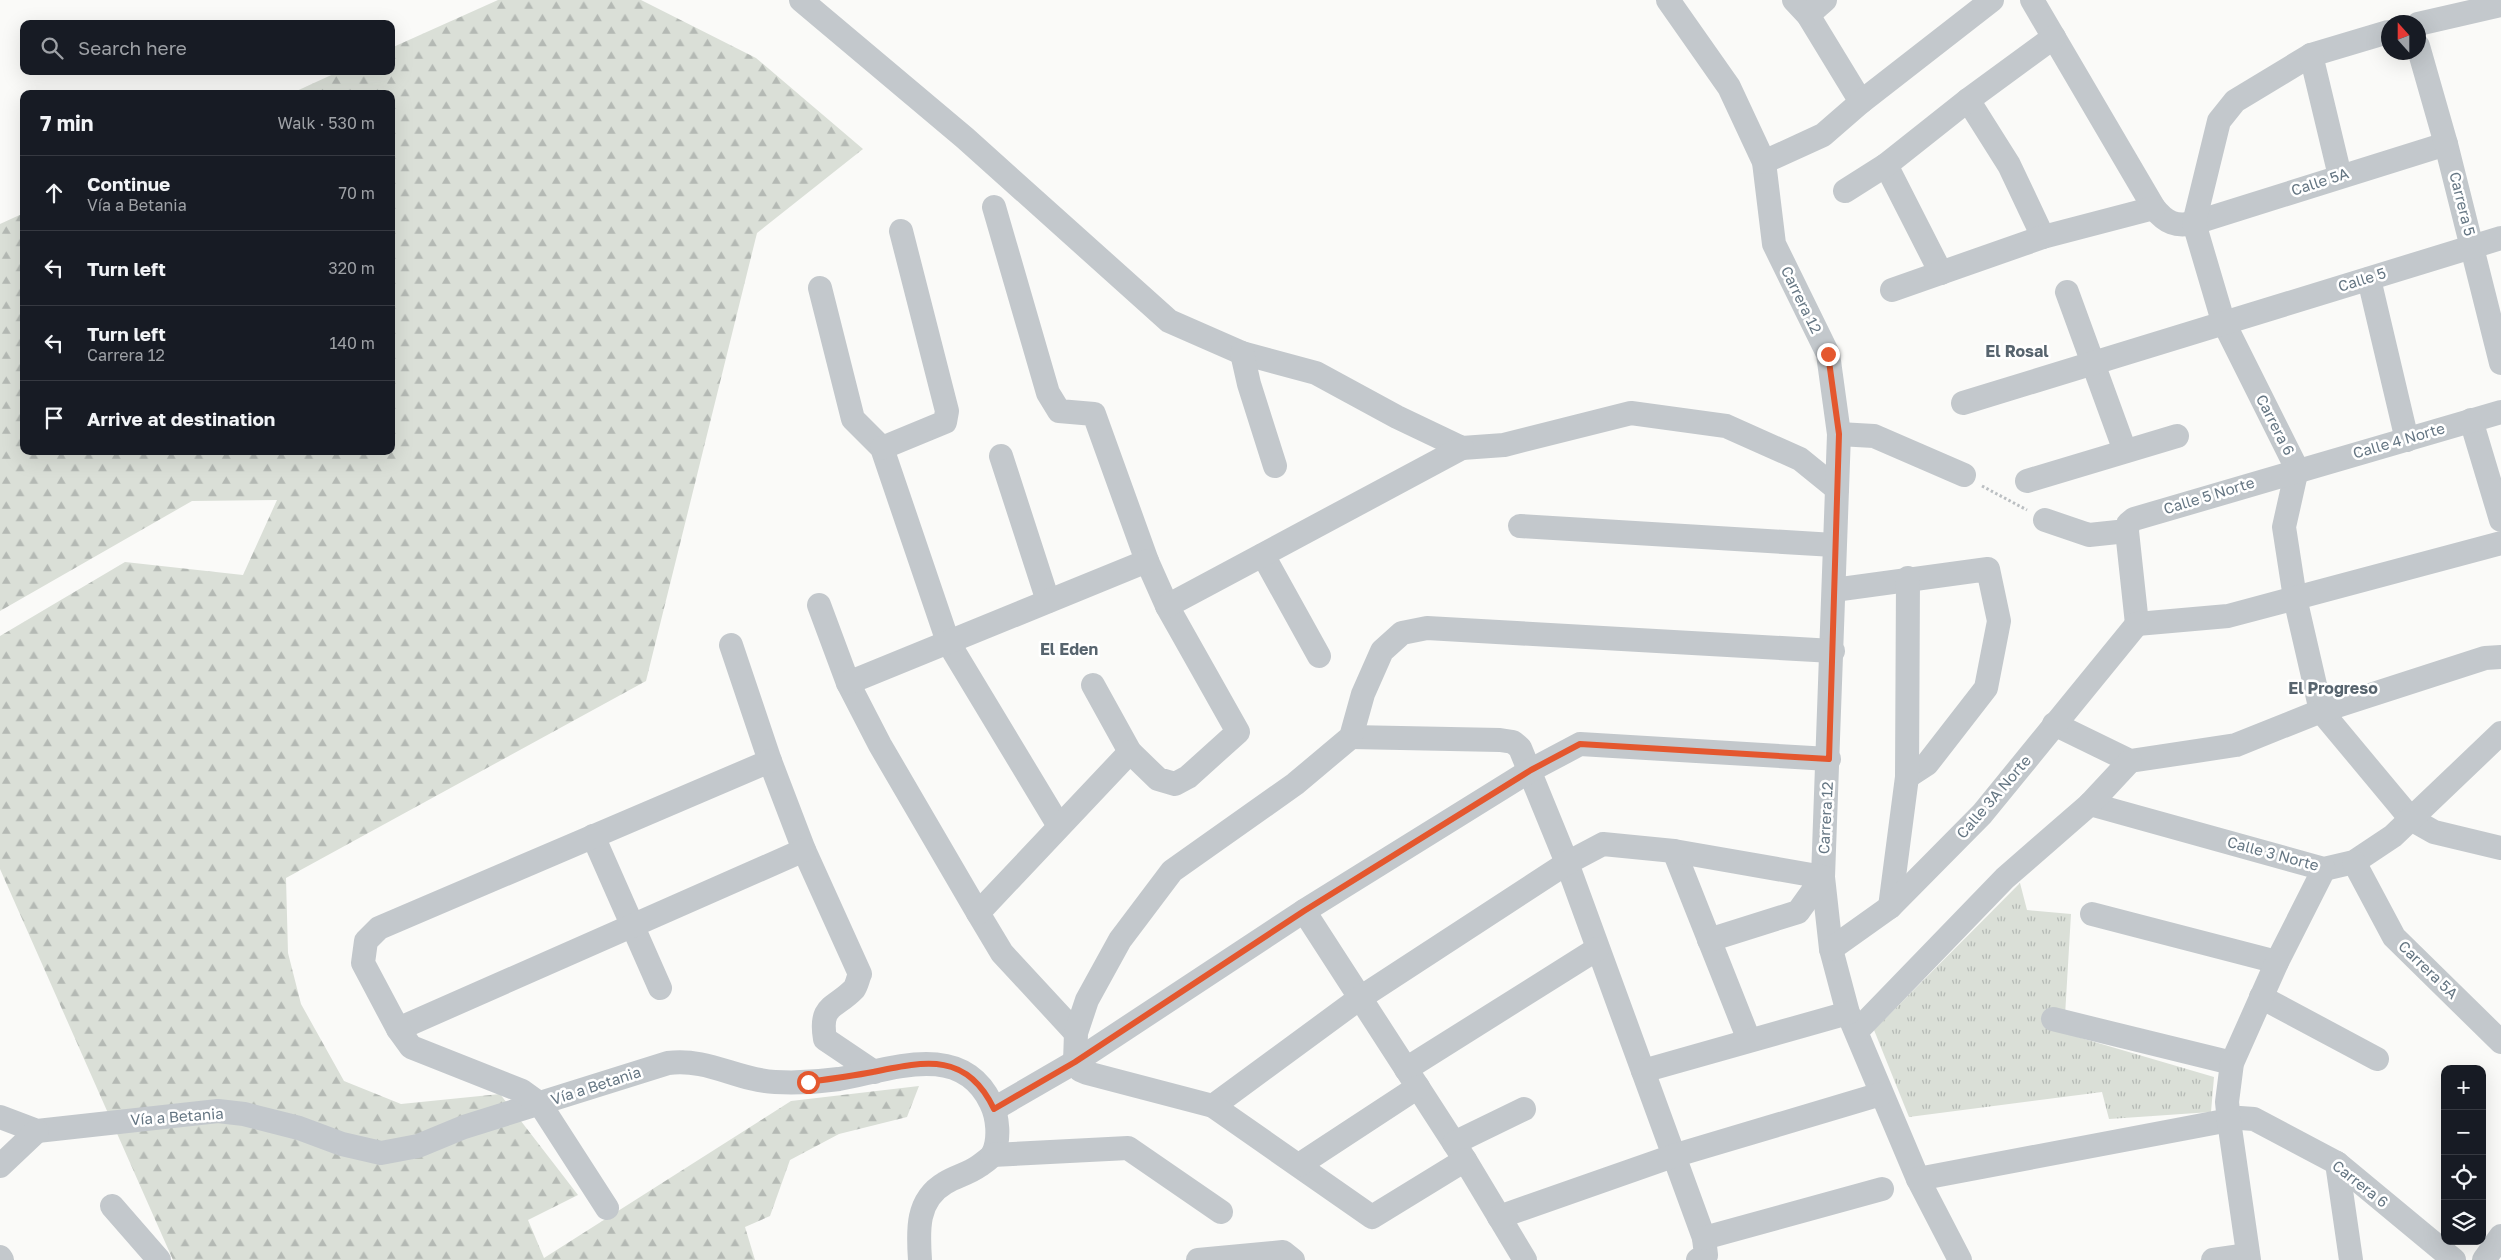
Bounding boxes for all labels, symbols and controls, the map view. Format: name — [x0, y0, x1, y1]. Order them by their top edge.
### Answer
north arrow — [2381, 15, 2426, 60]
search box — [20, 20, 395, 75]
icon: search — [38, 34, 66, 62]
text: Search here — [78, 36, 187, 59]
text: 7 min — [40, 110, 94, 136]
text: Walk · 530 m — [278, 113, 375, 133]
street label: Calle 5A — [2289, 163, 2351, 199]
street label: Carrera 5 — [2446, 170, 2480, 238]
text: Continue — [87, 172, 170, 195]
icon: ahead — [40, 179, 68, 207]
text: 70 m — [338, 183, 375, 203]
text: Vía a Betania — [87, 195, 187, 215]
icon: left — [40, 254, 68, 282]
text: Turn left — [87, 257, 166, 280]
text: 320 m — [328, 258, 375, 278]
street label: Carrera 12 — [1778, 263, 1826, 336]
street label: Calle 5 — [2336, 263, 2388, 295]
text: Turn left — [87, 322, 166, 345]
icon: left — [40, 329, 68, 357]
text: 140 m — [329, 333, 375, 353]
district label: El Rosal — [1985, 341, 2049, 361]
route end — [1817, 343, 1840, 366]
text: Carrera 12 — [87, 345, 165, 365]
street label: Carrera 6 — [2253, 391, 2299, 458]
icon: arrive — [40, 404, 68, 432]
text: Arrive at destination — [87, 407, 275, 430]
street label: Calle 4 Norte — [2351, 418, 2447, 462]
street label: Calle 5 Norte — [2161, 473, 2257, 517]
district label: El Eden — [1040, 639, 1098, 659]
district label: El Progreso — [2288, 678, 2378, 698]
street label: Calle 3A Norte — [1952, 751, 2034, 842]
street label: Carrera 12 — [1814, 781, 1836, 855]
street label: Calle 3 Norte — [2225, 832, 2321, 874]
street label: Carrera 5A — [2395, 937, 2462, 1002]
street label: Vía a Betania — [548, 1062, 643, 1108]
map controls — [2441, 1065, 2486, 1245]
button: + — [2441, 1065, 2486, 1110]
route start — [797, 1071, 820, 1094]
street label: Vía a Betania — [130, 1104, 224, 1128]
button: − — [2441, 1110, 2486, 1155]
button: locate — [2441, 1155, 2486, 1200]
street label: Carrera 6 — [2329, 1156, 2392, 1211]
button: layers — [2441, 1200, 2486, 1245]

